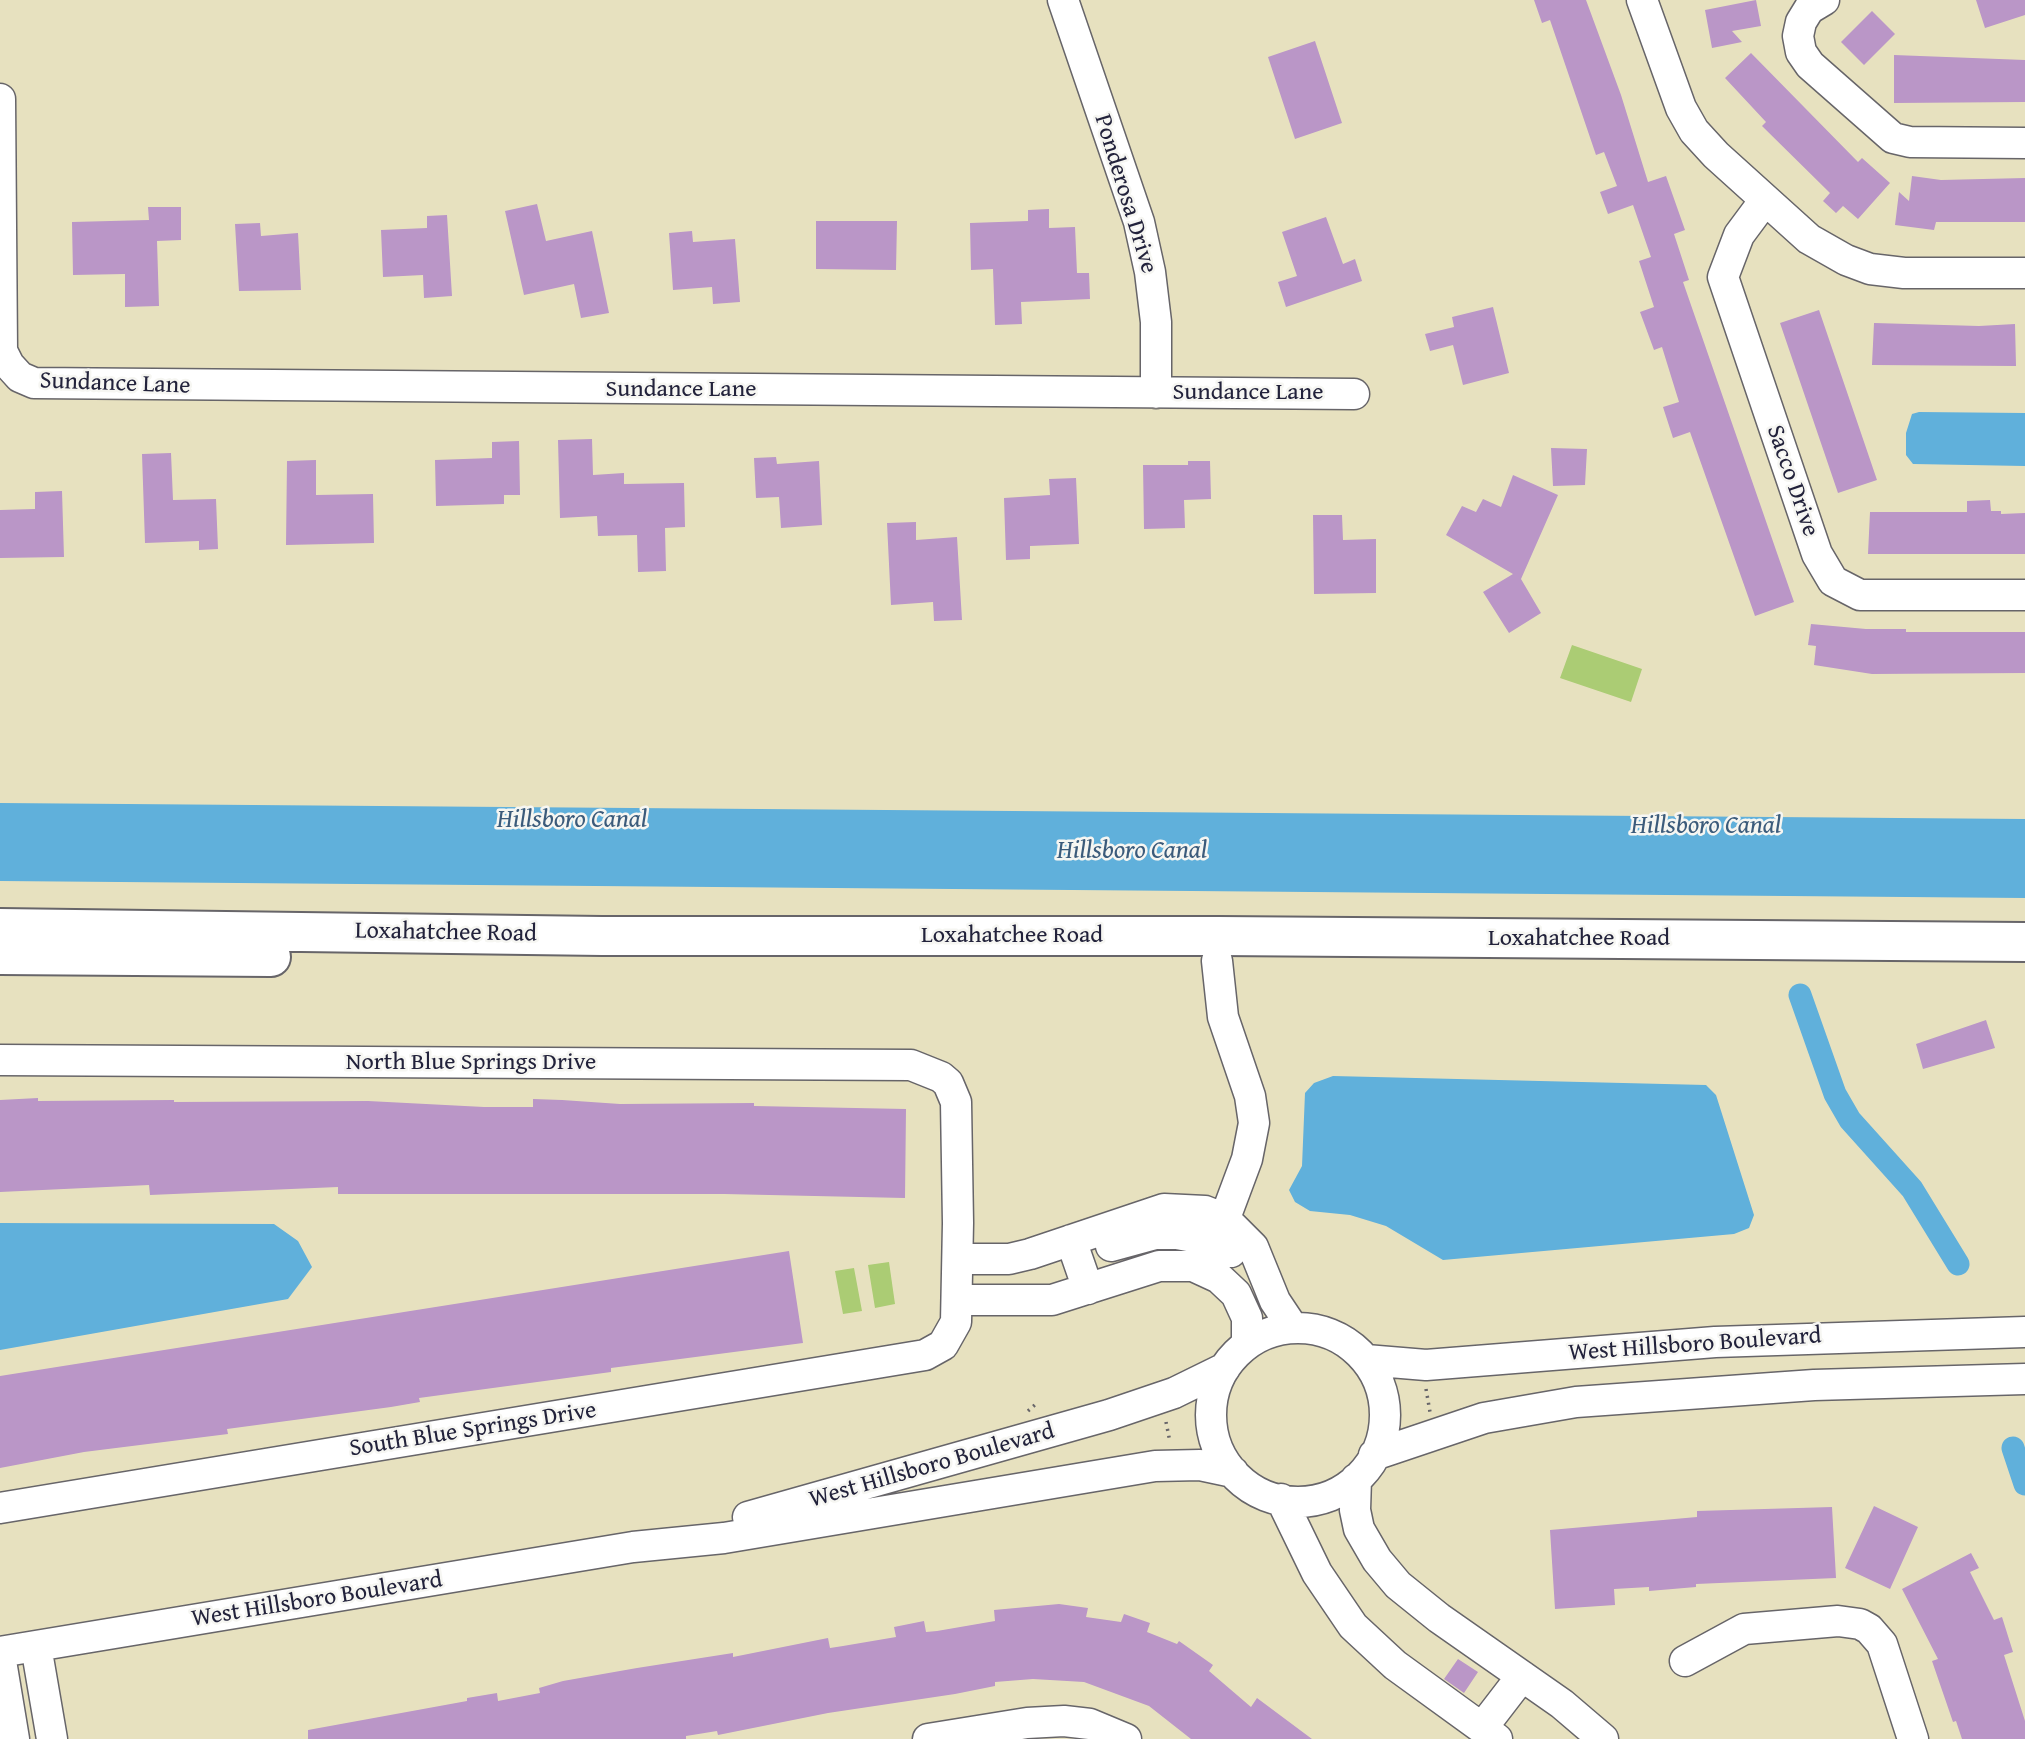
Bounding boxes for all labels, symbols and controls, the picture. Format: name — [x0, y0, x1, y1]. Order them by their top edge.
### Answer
street label: Ponderosa Drive — [1087, 111, 1163, 277]
street label: Sundance Lane — [39, 367, 191, 401]
street label: Sundance Lane — [606, 376, 756, 404]
street label: Sundance Lane — [1173, 379, 1323, 407]
street label: Sacco Drive — [1760, 422, 1824, 540]
water label: Hillsboro Canal — [497, 804, 647, 836]
water label: Hillsboro Canal — [1631, 810, 1781, 842]
water label: Hillsboro Canal — [1057, 835, 1207, 867]
street label: Loxahatchee Road — [355, 917, 537, 949]
street label: Loxahatchee Road — [921, 922, 1103, 950]
street label: Loxahatchee Road — [1488, 925, 1670, 953]
street label: North Blue Springs Drive — [346, 1049, 596, 1077]
street label: West Hillsboro Boulevard — [1568, 1322, 1822, 1368]
street label: South Blue Springs Drive — [348, 1396, 598, 1464]
street label: West Hillsboro Boulevard — [806, 1417, 1058, 1515]
street label: West Hillsboro Boulevard — [190, 1566, 444, 1634]

